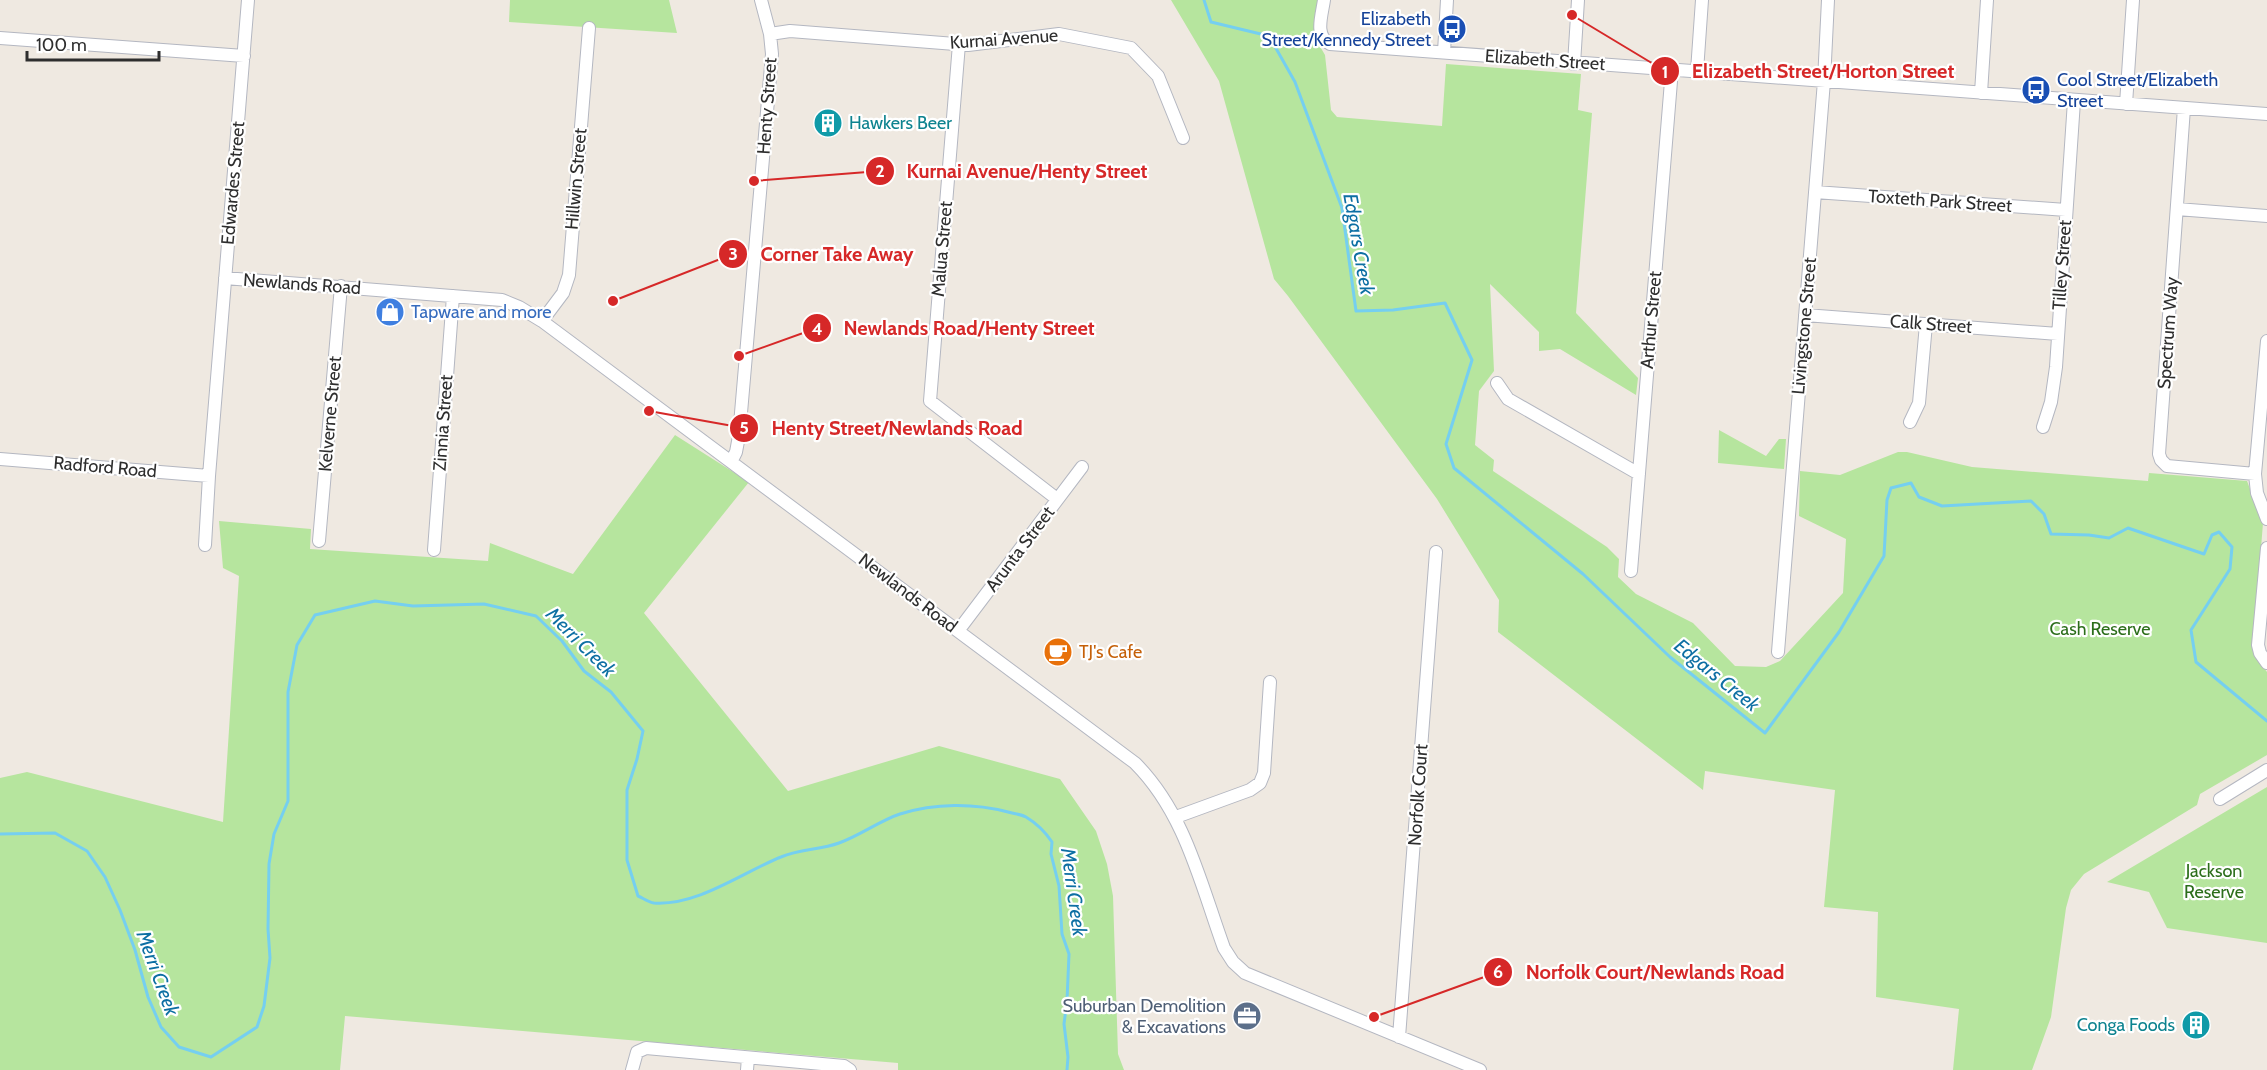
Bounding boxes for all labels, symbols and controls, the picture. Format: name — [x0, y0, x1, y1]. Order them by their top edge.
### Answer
place label: Elizabeth Street/Kennedy Street — [1261, 8, 1431, 51]
bus stop icon: Elizabeth Street/Kennedy Street — [1436, 13, 1468, 45]
scale bar — [27, 24, 159, 62]
street label: Kurnai Avenue — [949, 24, 1059, 54]
text: 100 m — [36, 34, 87, 56]
street label: Elizabeth Street — [1484, 45, 1606, 75]
callout: Elizabeth Street/Horton Street — [1650, 52, 1966, 90]
street label: Henty Street — [753, 57, 781, 155]
text: Elizabeth Street/Horton Street — [1692, 59, 1954, 83]
text: 1 — [1662, 61, 1668, 83]
place label: Cool Street/Elizabeth Street — [2057, 69, 2218, 112]
bus stop icon: Cool Street/Elizabeth Street — [2020, 74, 2052, 106]
building icon: Hawkers Beer — [812, 107, 844, 139]
place label: Hawkers Beer — [849, 112, 952, 134]
street label: Edwardes Street — [217, 120, 249, 246]
street label: Hillwin Street — [561, 127, 591, 231]
callout: Kurnai Avenue/Henty Street — [865, 152, 1159, 190]
text: Kurnai Avenue/Henty Street — [907, 159, 1148, 183]
text: 2 — [875, 160, 885, 182]
street label: Toxteth Park Street — [1867, 185, 2013, 217]
water label: Edgars Creek — [1338, 191, 1380, 298]
street label: Malua Street — [927, 200, 957, 298]
street label: Tilley Street — [2048, 219, 2076, 311]
callout: Corner Take Away — [718, 235, 925, 273]
text: Corner Take Away — [760, 242, 914, 266]
text: 3 — [728, 243, 738, 265]
street label: Livingstone Street — [1787, 257, 1821, 395]
street label: Newlands Road — [242, 269, 362, 299]
street label: Arthur Street — [1636, 270, 1666, 370]
street label: Spectrum Way — [2153, 276, 2183, 390]
shop icon: Tapware and more — [374, 296, 406, 328]
place label: Tapware and more — [411, 301, 552, 323]
callout: Newlands Road/Henty Street — [802, 309, 1107, 347]
street label: Calk Street — [1889, 310, 1973, 338]
text: Newlands Road/Henty Street — [843, 316, 1095, 340]
text: 4 — [811, 318, 823, 340]
street label: Kelverne Street — [314, 355, 346, 473]
street label: Zinnia Street — [429, 374, 457, 472]
callout: Henty Street/Newlands Road — [729, 409, 1034, 447]
text: Henty Street/Newlands Road — [771, 416, 1023, 440]
text: 5 — [739, 417, 749, 439]
street label: Radford Road — [52, 452, 158, 482]
street label: Arunta Street — [981, 502, 1059, 596]
street label: Newlands Road — [854, 549, 962, 637]
water label: Merri Creek — [540, 601, 622, 683]
park label: Cash Reserve — [2050, 618, 2150, 640]
water label: Edgars Creek — [1670, 633, 1766, 717]
cafe icon: TJ's Cafe — [1042, 636, 1074, 668]
place label: TJ's Cafe — [1079, 641, 1142, 663]
street label: Norfolk Court — [1403, 743, 1433, 847]
water label: Merri Creek — [1056, 845, 1092, 939]
park label: Jackson Reserve — [2184, 860, 2244, 903]
water label: Merri Creek — [131, 926, 185, 1020]
callout: Norfolk Court/Newlands Road — [1483, 953, 1796, 991]
text: Norfolk Court/Newlands Road — [1526, 960, 1784, 984]
text: 6 — [1493, 961, 1503, 983]
place label: Suburban Demolition & Excavations — [1063, 995, 1226, 1038]
office icon: Suburban Demolition & Excavations — [1231, 1000, 1263, 1032]
building icon: Conga Foods — [2180, 1009, 2212, 1041]
place label: Conga Foods — [2077, 1014, 2175, 1036]

